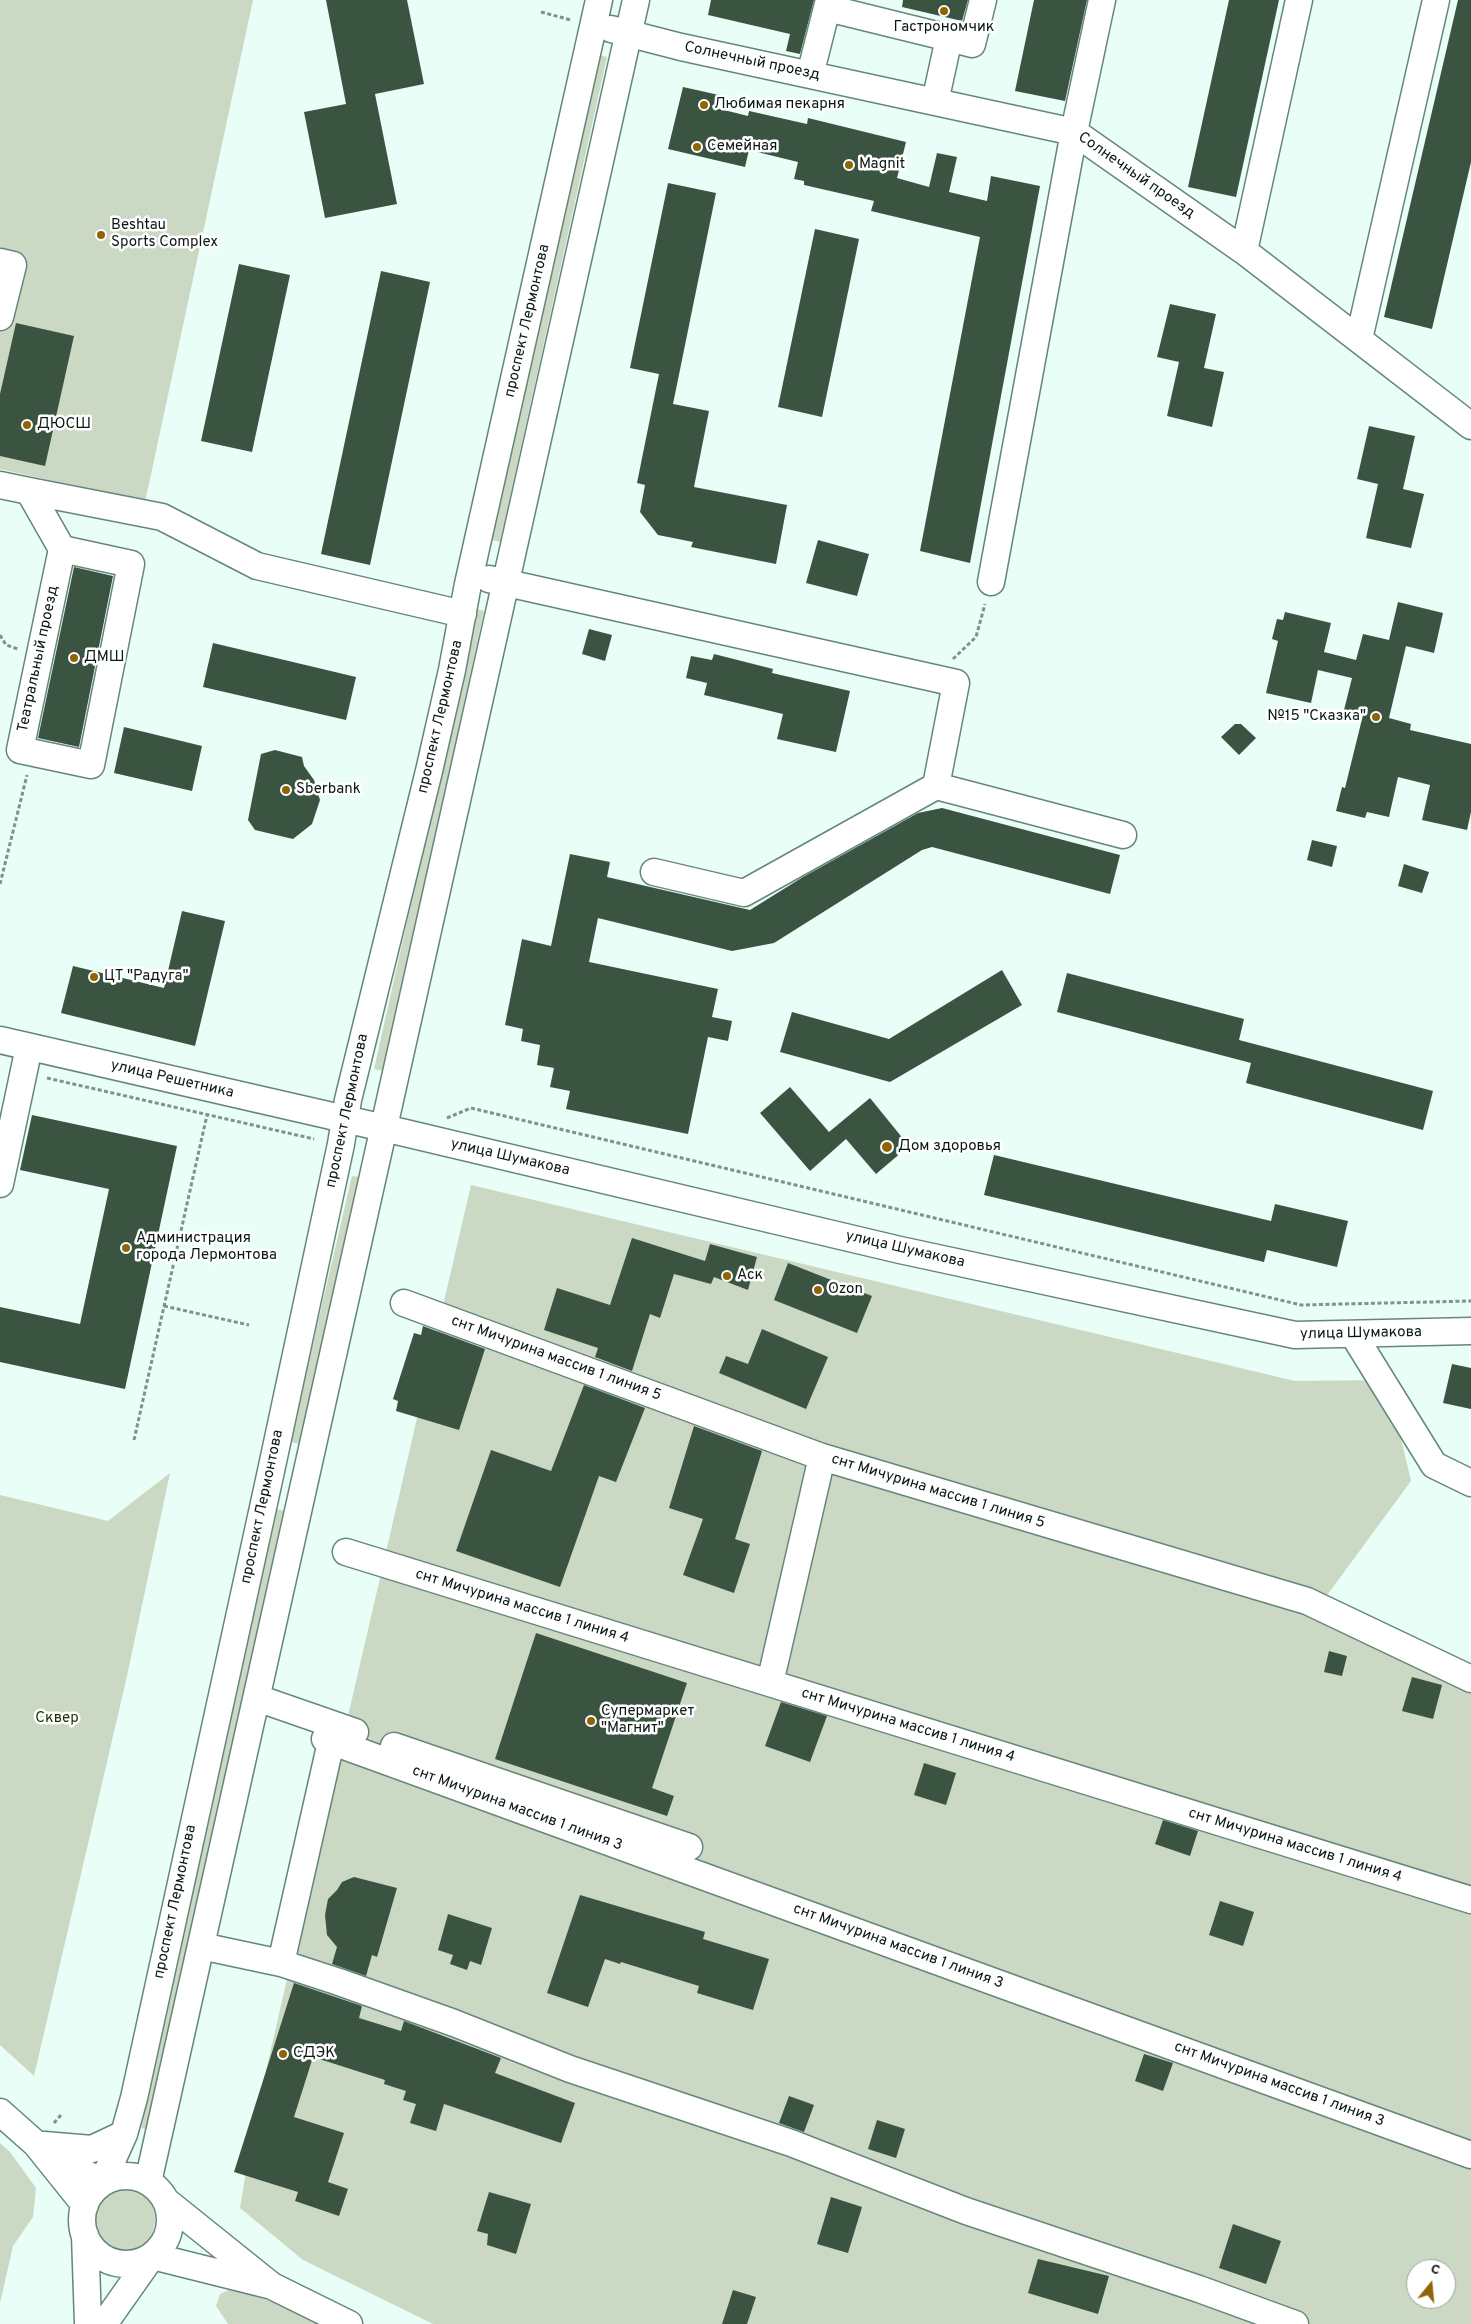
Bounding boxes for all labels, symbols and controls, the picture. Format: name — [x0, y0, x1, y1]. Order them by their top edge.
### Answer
marker: Гастрономчик — [938, 5, 950, 17]
place label: Гастрономчик — [894, 19, 994, 37]
street label: Солнечный проезд — [682, 39, 822, 85]
place label: Любимая пекарня — [714, 96, 845, 114]
marker: Любимая пекарня — [698, 99, 710, 111]
street label: Солнечный проезд — [1074, 129, 1198, 223]
place label: Семейная — [707, 138, 777, 156]
marker: Семейная — [691, 141, 703, 153]
place label: Magnit — [859, 156, 905, 174]
marker: Magnit — [843, 159, 855, 171]
place label: Beshtau Sports Complex — [111, 217, 218, 252]
marker: Beshtau Sports Complex — [95, 229, 107, 241]
street label: проспект Лермонтова — [502, 243, 554, 399]
place label: ДЮСШ — [37, 416, 91, 434]
marker: ДЮСШ — [21, 419, 33, 431]
street label: Театральный проезд — [15, 584, 63, 734]
street label: проспект Лермонтова — [415, 639, 467, 795]
place label: ДМШ — [84, 649, 125, 667]
marker: ДМШ — [68, 652, 80, 664]
place label: №15 "Сказка" — [1267, 708, 1366, 726]
marker: №15 "Сказка" — [1370, 711, 1382, 723]
place label: Sberbank — [296, 781, 361, 799]
marker: Sberbank — [280, 784, 292, 796]
place label: ЦТ "Радуга" — [104, 968, 188, 986]
marker: ЦТ "Радуга" — [88, 971, 100, 983]
street label: проспект Лермонтова — [323, 1032, 373, 1190]
street label: улица Решетника — [109, 1057, 235, 1103]
street label: улица Шумакова — [449, 1136, 571, 1180]
place label: Дом здоровья — [898, 1138, 1001, 1156]
marker: Дом здоровья — [880, 1140, 894, 1154]
street label: улица Шумакова — [844, 1228, 966, 1272]
place label: Администрация города Лермонтова — [136, 1230, 277, 1265]
marker: Администрация города Лермонтова — [120, 1242, 132, 1254]
place label: Аск — [737, 1267, 763, 1285]
marker: Аск — [721, 1270, 733, 1282]
place label: Ozon — [828, 1281, 863, 1299]
marker: Ozon — [812, 1284, 824, 1296]
street label: снт Мичурина массив 1 линия 5 — [448, 1312, 664, 1406]
street label: улица Шумакова — [1300, 1324, 1422, 1344]
street label: проспект Лермонтова — [238, 1428, 288, 1586]
street label: снт Мичурина массив 1 линия 5 — [829, 1451, 1047, 1533]
street label: снт Мичурина массив 1 линия 4 — [413, 1566, 631, 1648]
street label: снт Мичурина массив 1 линия 4 — [799, 1685, 1017, 1767]
place label: Супермаркет "Магнит" — [601, 1703, 694, 1738]
park label: Сквер — [35, 1710, 79, 1728]
marker: Супермаркет "Магнит" — [585, 1715, 597, 1727]
street label: снт Мичурина массив 1 линия 3 — [410, 1763, 624, 1855]
street label: снт Мичурина массив 1 линия 4 — [1186, 1805, 1404, 1887]
street label: проспект Лермонтова — [151, 1823, 201, 1981]
street label: снт Мичурина массив 1 линия 3 — [791, 1901, 1005, 1993]
street label: снт Мичурина массив 1 линия 3 — [1172, 2039, 1386, 2131]
place label: СДЭК — [293, 2045, 335, 2063]
marker: СДЭК — [277, 2048, 289, 2060]
north arrow — [1406, 2259, 1456, 2309]
text: С — [1428, 2261, 1442, 2280]

